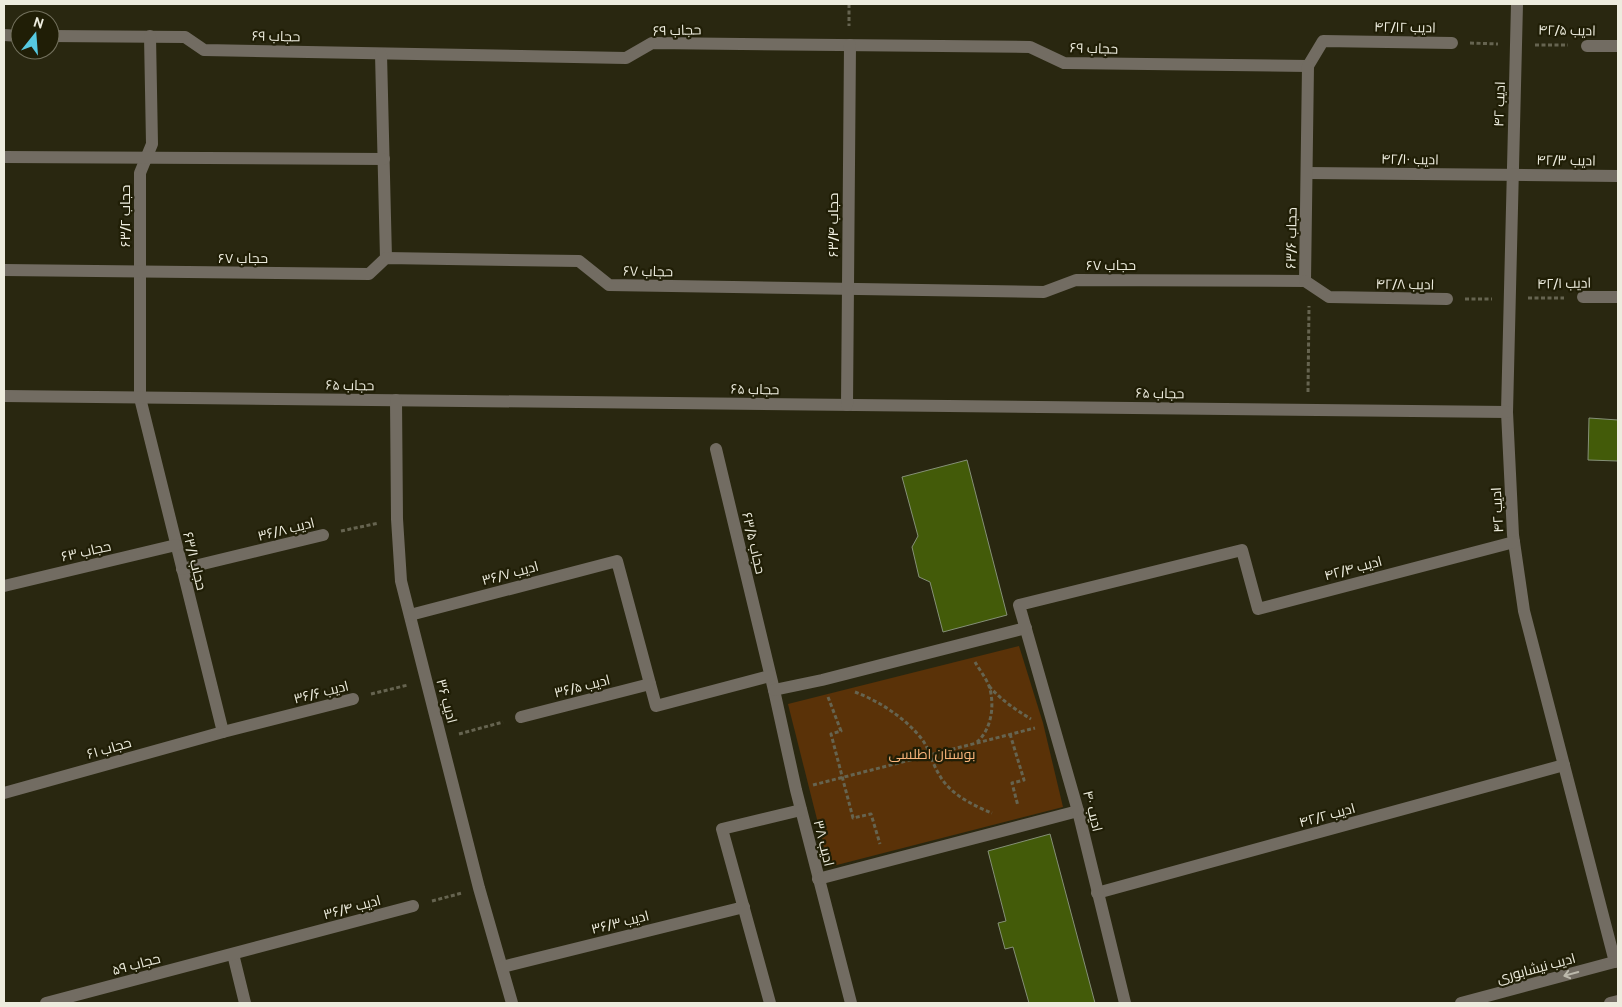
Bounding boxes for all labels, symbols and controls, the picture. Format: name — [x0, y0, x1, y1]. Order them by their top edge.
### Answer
north arrow — [10, 10, 60, 60]
text: N — [31, 13, 46, 33]
street label: ادیب ۴۲/۱۲ — [1374, 17, 1436, 37]
street label: حجاب ۶۹ — [652, 20, 702, 40]
street label: ادیب ۴۲/۵ — [1538, 20, 1596, 40]
street label: حجاب ۶۹ — [252, 27, 300, 45]
street label: حجاب ۶۹ — [1069, 38, 1119, 58]
street label: ادیب ۴۲ — [1489, 81, 1509, 127]
street label: ادیب ۴۲/۱۰ — [1381, 149, 1439, 169]
street label: ادیب ۴۲/۳ — [1536, 150, 1596, 170]
street label: حجاب ۶۳/۲ — [116, 185, 134, 247]
street label: حجاب ۶۳/۴ — [824, 193, 842, 257]
street label: حجاب ۶۳/۶ — [1281, 207, 1301, 269]
street label: حجاب ۶۷ — [218, 249, 268, 267]
street label: حجاب ۶۷ — [1086, 256, 1136, 274]
street label: حجاب ۶۷ — [623, 262, 673, 280]
street label: ادیب ۴۲/۸ — [1375, 274, 1435, 294]
street label: ادیب ۴۲/۱ — [1537, 274, 1591, 292]
street label: حجاب ۶۵ — [325, 376, 375, 394]
street label: حجاب ۶۵ — [730, 380, 780, 398]
street label: حجاب ۶۵ — [1135, 384, 1185, 402]
street label: ادیب ۴۲ — [1487, 487, 1507, 533]
street label: حجاب ۶۳/۵ — [738, 510, 770, 576]
street label: ادیب ۳۶/۸ — [256, 513, 316, 545]
street label: حجاب ۶۳/۱ — [179, 530, 211, 592]
street label: حجاب ۶۳ — [59, 537, 113, 565]
street label: ادیب ۴۲/۴ — [1322, 552, 1384, 584]
street label: ادیب ۳۶/۷ — [480, 557, 540, 589]
street label: ادیب ۳۶/۵ — [552, 670, 612, 702]
street label: ادیب ۳۶/۶ — [292, 676, 350, 708]
street label: ادیب ۳۶ — [432, 677, 462, 725]
street label: حجاب ۶۱ — [85, 733, 133, 763]
park label: بوستان اطلسی — [888, 745, 976, 763]
street label: ادیب ۴۰ — [1079, 789, 1107, 833]
street label: ادیب ۴۲/۲ — [1297, 799, 1357, 831]
street label: ادیب ۳۸ — [810, 818, 838, 868]
street label: ادیب ۳۶/۴ — [321, 891, 383, 923]
street label: ادیب ۳۶/۳ — [589, 906, 651, 938]
street label: حجاب ۵۹ — [110, 949, 162, 979]
street label: ادیب نیشابوری — [1495, 949, 1577, 987]
one-way arrow — [1564, 969, 1580, 979]

